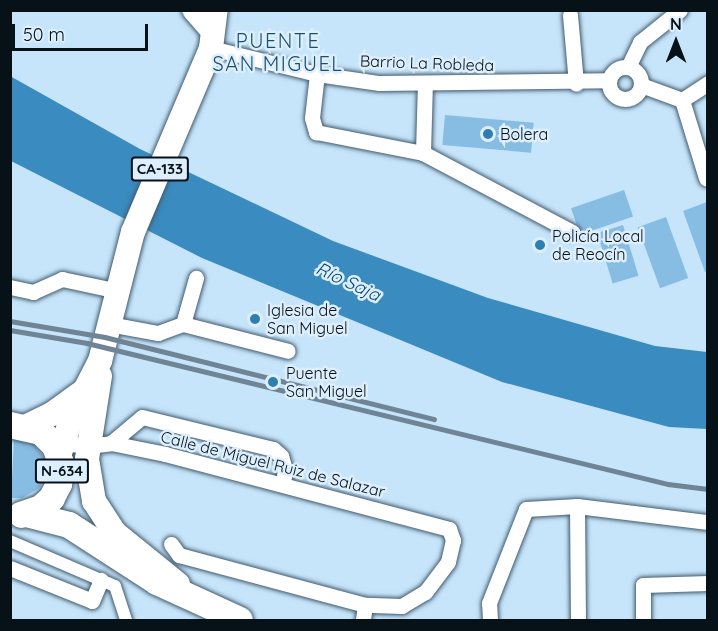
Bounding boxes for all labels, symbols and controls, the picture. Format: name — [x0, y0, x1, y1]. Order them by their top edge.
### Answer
scale bar — [15, 12, 152, 50]
north arrow — [646, 12, 706, 72]
text: N — [670, 14, 682, 34]
text: 50 m — [23, 23, 65, 46]
district label: PUENTE SAN MIGUEL — [213, 28, 343, 75]
street label: Barrio La Robleda — [359, 51, 495, 75]
place label: Bolera — [500, 124, 548, 144]
marker: Bolera — [481, 127, 495, 141]
road number: CA-133 — [130, 157, 190, 181]
place label: Policía Local de Reocín — [552, 226, 644, 264]
marker: Policía Local de Reocín — [533, 238, 547, 252]
water label: Río Saja — [312, 258, 384, 306]
place label: Iglesia de San Miguel — [267, 300, 348, 338]
marker: Iglesia de San Miguel — [248, 312, 262, 326]
place label: Puente San Miguel — [286, 363, 367, 401]
marker: Puente San Miguel — [264, 373, 282, 391]
street label: Calle de Miguel Ruiz de Salazar — [159, 427, 387, 501]
road number: N-634 — [34, 459, 90, 483]

